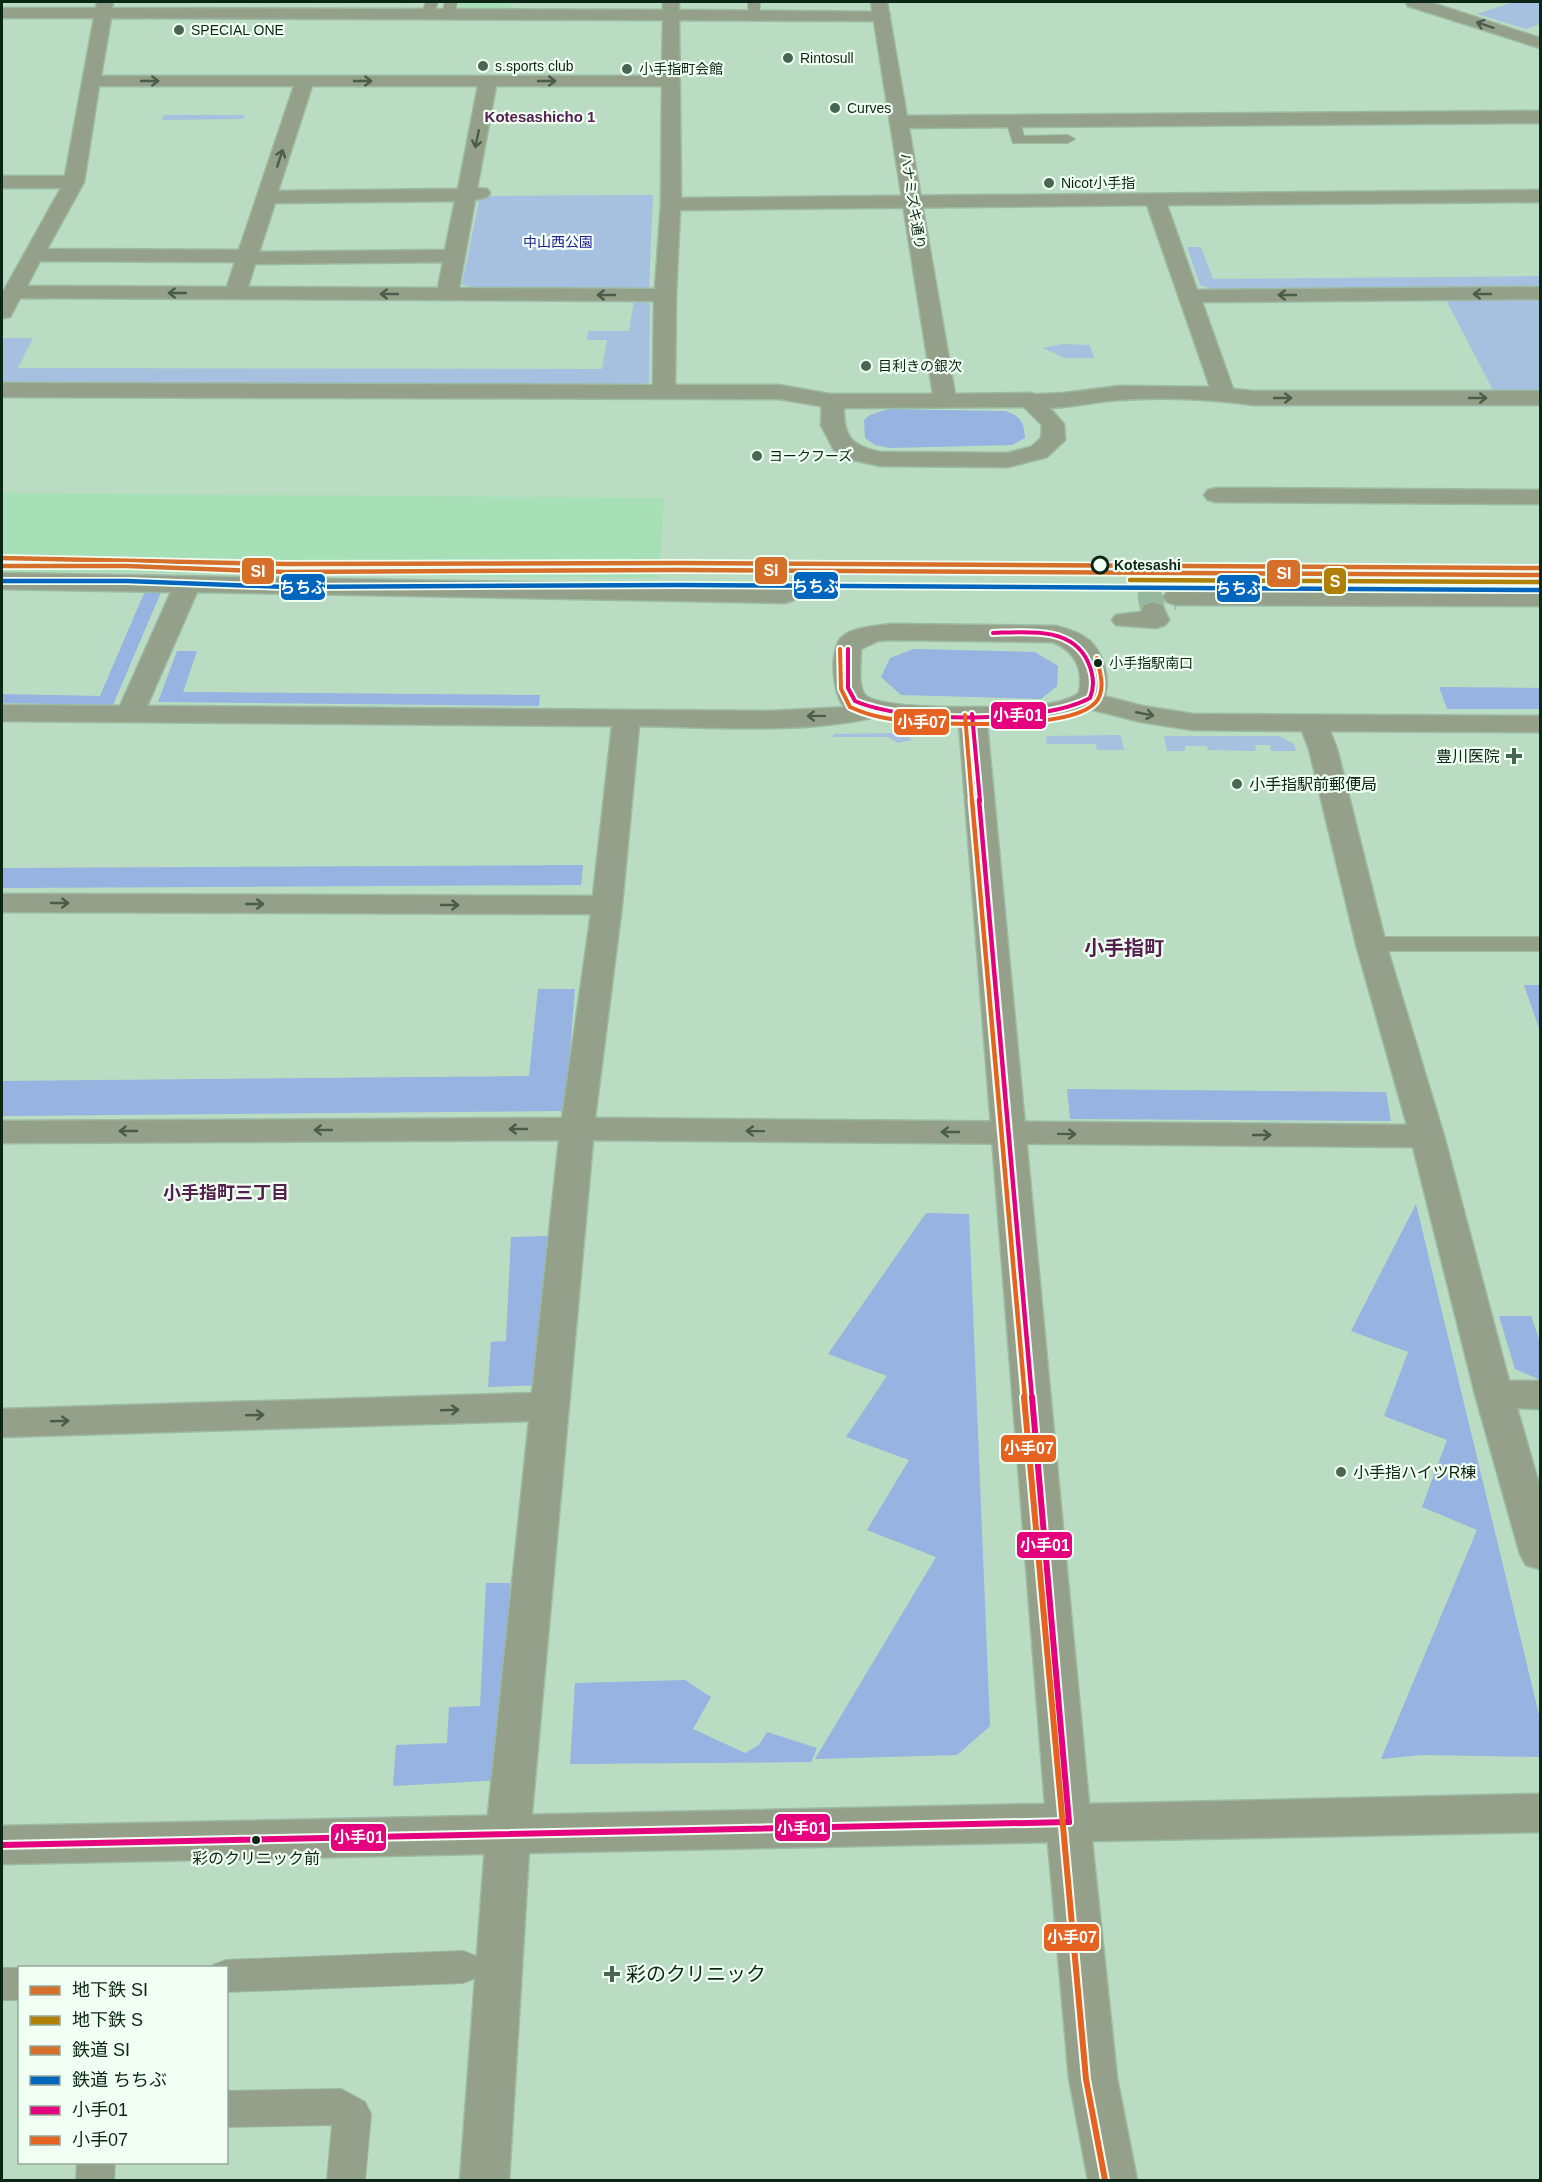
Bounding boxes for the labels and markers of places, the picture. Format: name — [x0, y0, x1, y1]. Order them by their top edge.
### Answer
place label: SPECIAL ONE — [191, 22, 284, 38]
marker: SPECIAL ONE — [172, 23, 186, 37]
place label: Rintosull — [800, 50, 854, 66]
marker: Rintosull — [781, 51, 795, 65]
place label: s.sports club — [495, 58, 574, 74]
marker: s.sports club — [476, 59, 490, 73]
place label: 小手指町会館 — [639, 61, 723, 77]
marker: 小手指町会館 — [620, 62, 634, 76]
place label: Curves — [847, 100, 891, 116]
marker: Curves — [828, 101, 842, 115]
place label: Nicot小手指 — [1061, 175, 1135, 191]
marker: Nicot小手指 — [1042, 176, 1056, 190]
place label: 目利きの銀次 — [878, 358, 962, 374]
marker: 目利きの銀次 — [859, 359, 873, 373]
place label: ヨークフーズ — [769, 448, 852, 464]
marker: ヨークフーズ — [750, 449, 764, 463]
marker: Kotesashi — [1091, 556, 1109, 574]
place label: Kotesashi — [1114, 557, 1181, 573]
place label: 小手指駅南口 — [1109, 655, 1193, 671]
marker: 小手指駅南口 — [1092, 657, 1104, 669]
marker: 豊川医院 — [1505, 747, 1523, 765]
place label: 豊川医院 — [1436, 748, 1500, 765]
place label: 小手指駅前郵便局 — [1249, 776, 1377, 793]
marker: 小手指駅前郵便局 — [1230, 777, 1244, 791]
place label: 小手指ハイツR棟 — [1353, 1464, 1476, 1481]
marker: 小手指ハイツR棟 — [1334, 1465, 1348, 1479]
marker: 彩のクリニック前 — [250, 1834, 262, 1846]
place label: 彩のクリニック前 — [192, 1850, 320, 1867]
place label: 彩のクリニック — [626, 1963, 766, 1985]
marker: 彩のクリニック — [603, 1965, 621, 1983]

